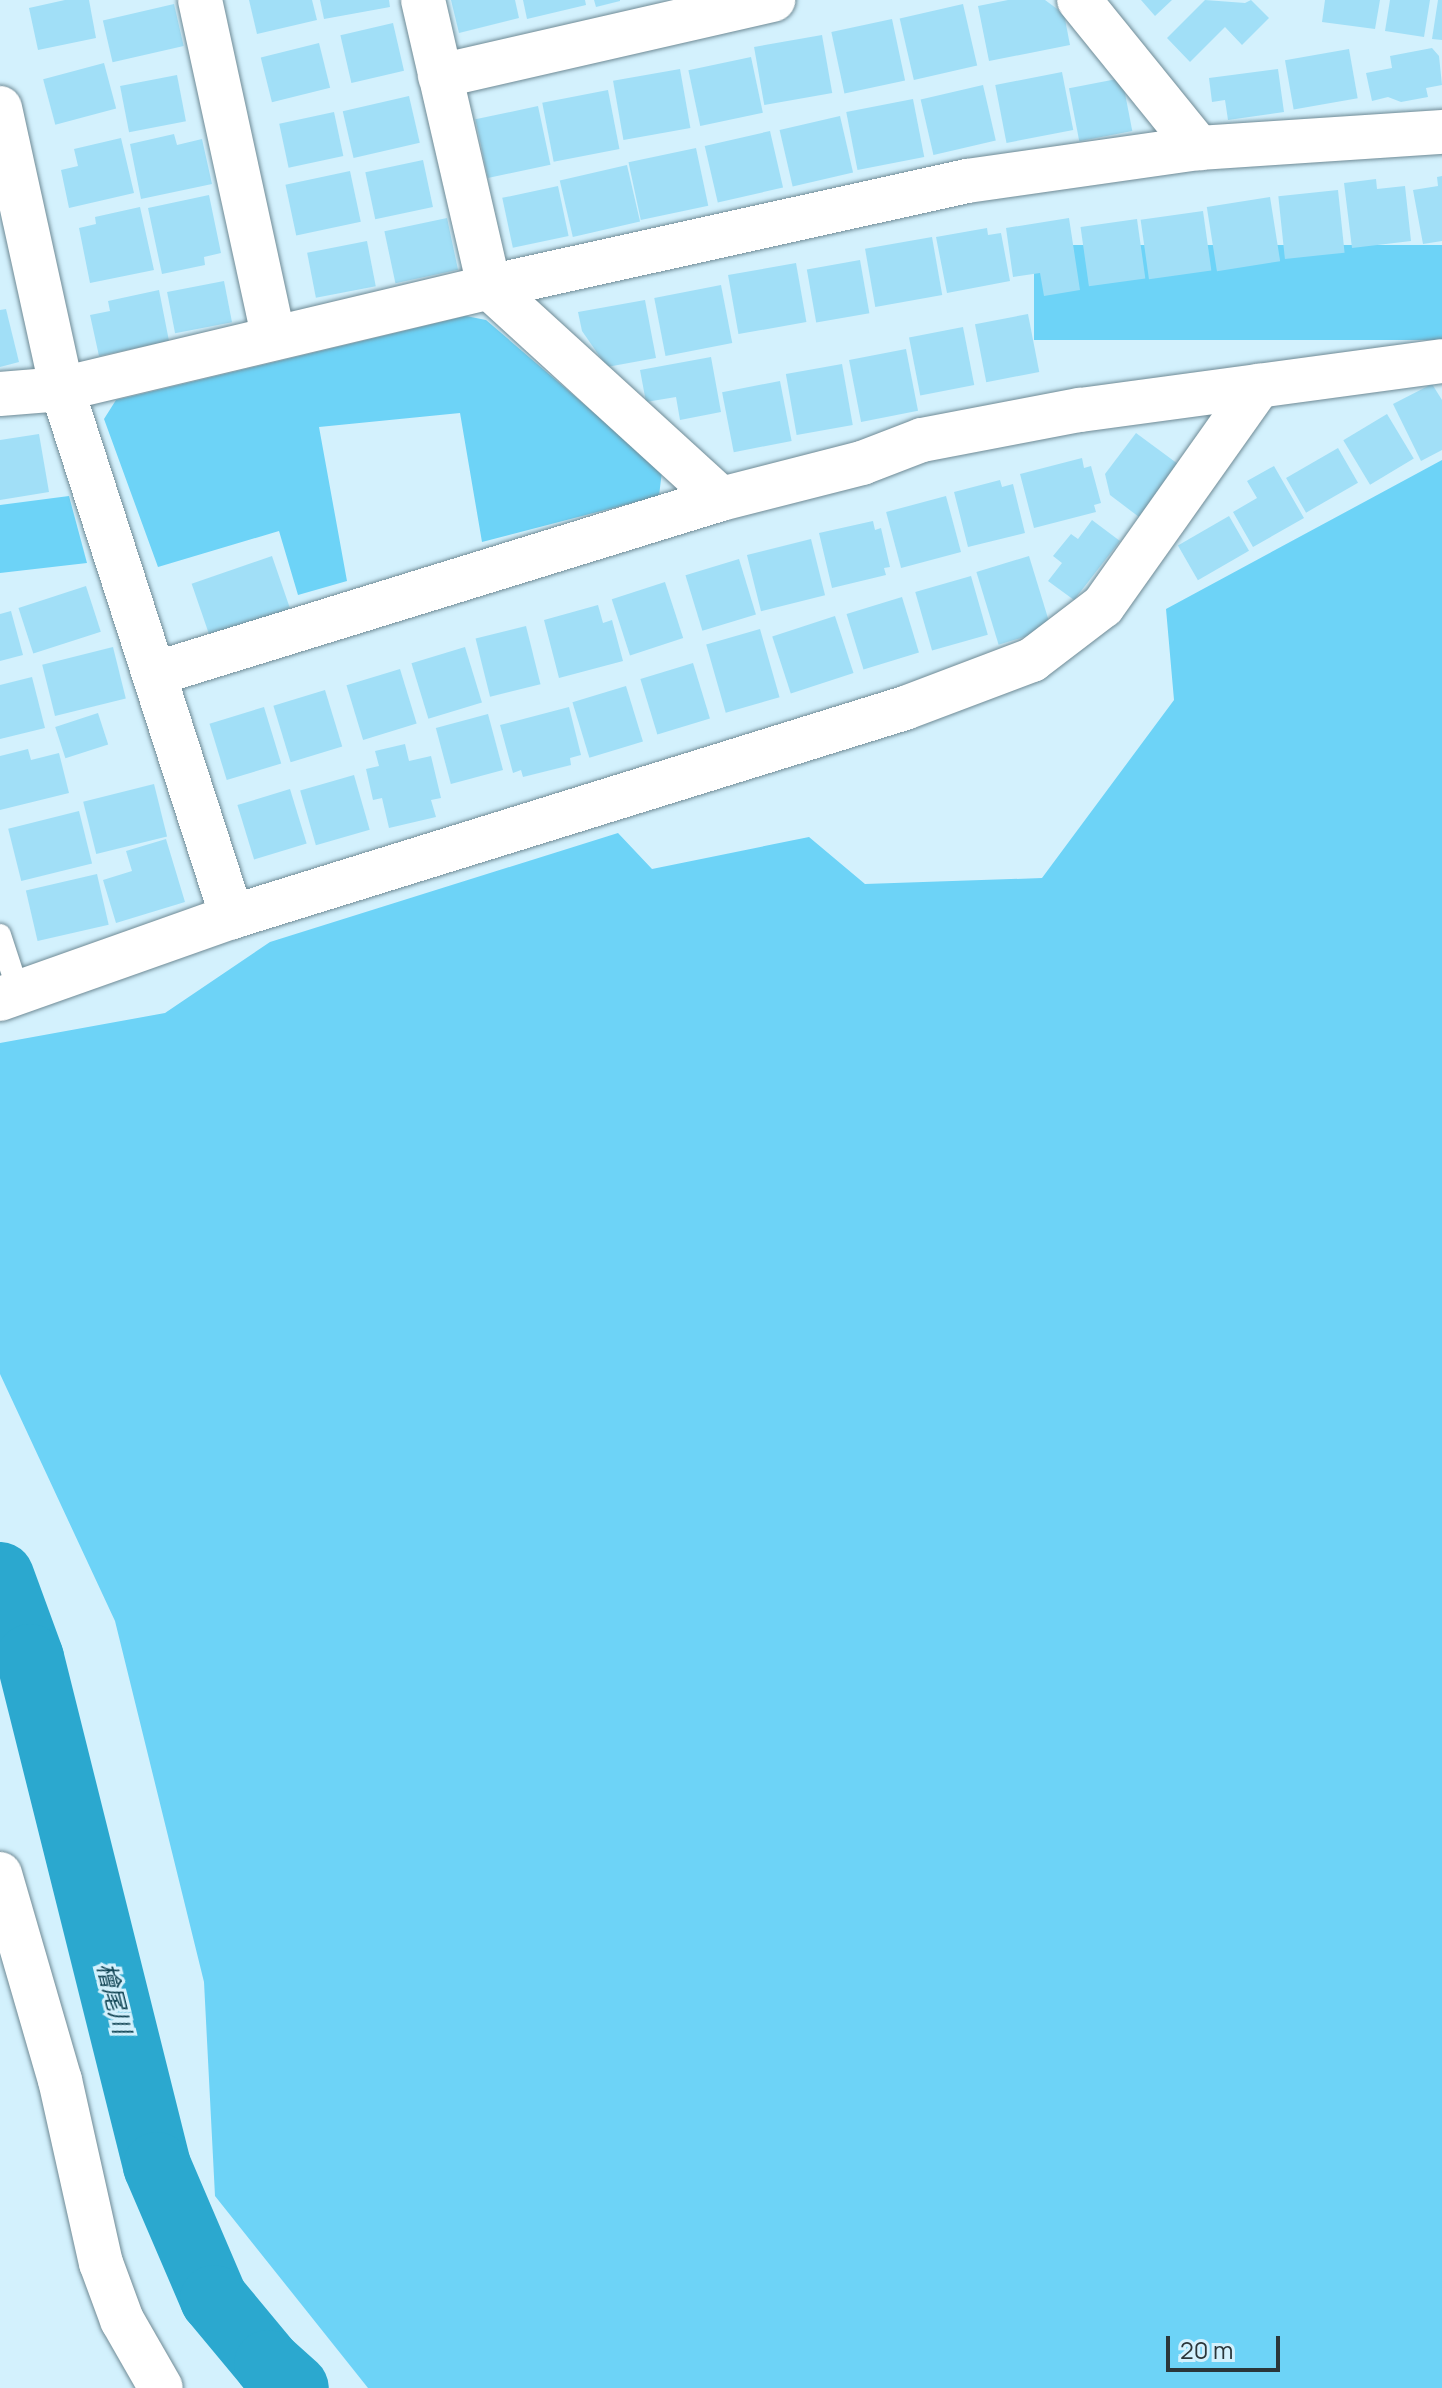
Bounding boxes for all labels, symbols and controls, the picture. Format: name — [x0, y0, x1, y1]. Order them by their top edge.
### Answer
water label: 檜尾川 — [92, 1960, 138, 2036]
scale bar — [1170, 2320, 1284, 2370]
text: 20 m — [1180, 2333, 1233, 2366]

